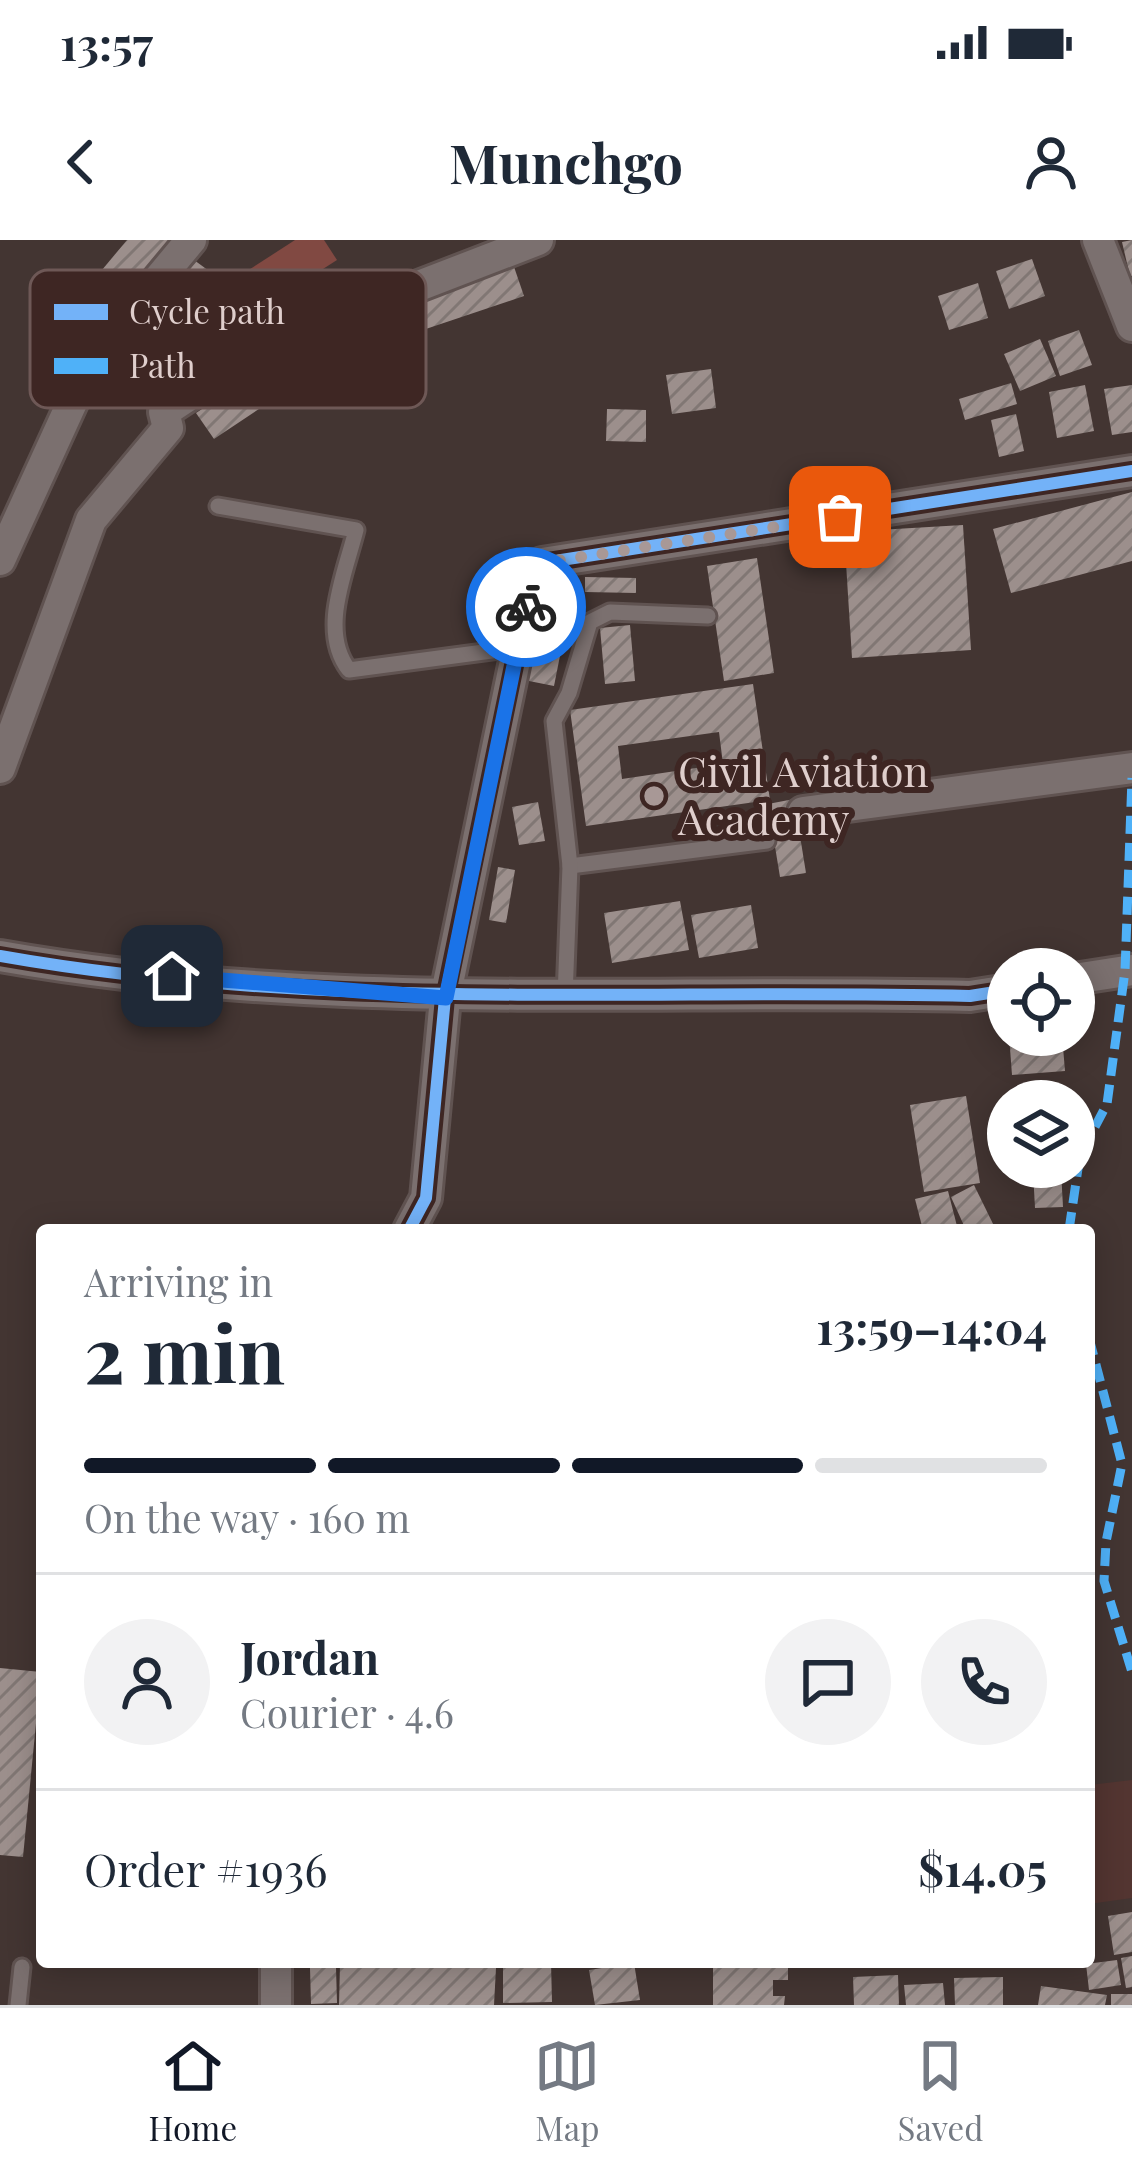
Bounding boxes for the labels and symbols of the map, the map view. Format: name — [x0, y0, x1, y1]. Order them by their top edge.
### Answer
legend — [30, 270, 426, 408]
text: Cycle path — [129, 288, 285, 332]
text: Path — [129, 342, 196, 386]
pin — [789, 466, 891, 568]
courier — [466, 547, 586, 667]
place label: Civil Aviation Academy — [677, 742, 929, 846]
marker: Civil Aviation Academy — [641, 783, 667, 809]
pin — [121, 925, 223, 1027]

